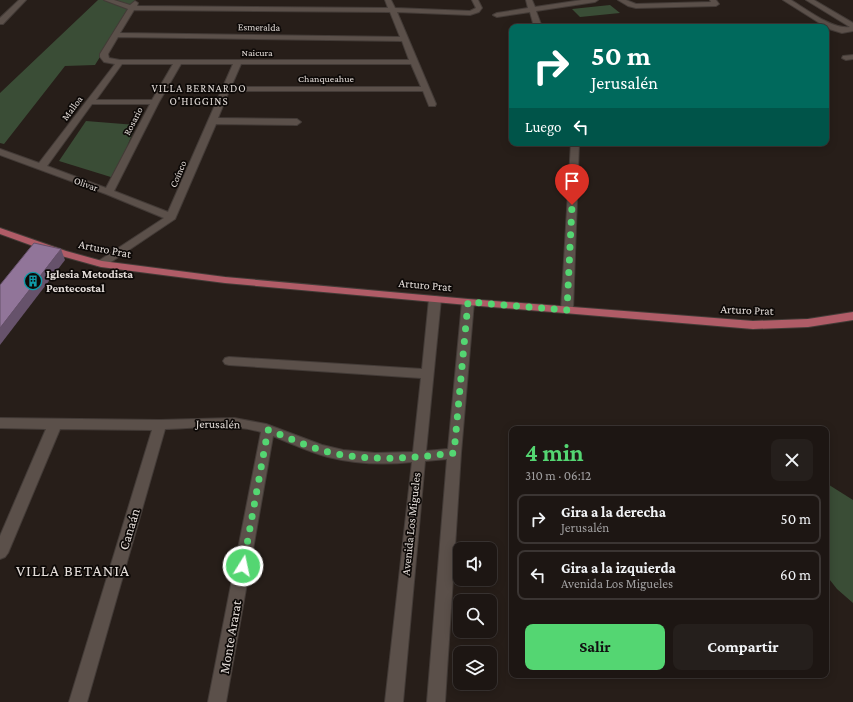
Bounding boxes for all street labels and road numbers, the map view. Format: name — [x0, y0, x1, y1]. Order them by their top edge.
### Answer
street label: Esmeralda — [238, 21, 281, 33]
street label: Naicura — [241, 47, 273, 58]
street label: Chanqueahue — [298, 73, 354, 84]
street label: Malloa — [59, 93, 85, 122]
street label: Rosario — [121, 105, 145, 137]
street label: Coínco — [167, 159, 189, 189]
street label: Olivar — [73, 175, 100, 194]
street label: Arturo Prat — [78, 237, 133, 261]
street label: Arturo Prat — [398, 276, 453, 294]
street label: Arturo Prat — [720, 302, 775, 318]
street label: Jerusalén — [195, 417, 241, 431]
street label: Avenida Los Migueles — [399, 471, 423, 576]
street label: Canaán — [115, 506, 143, 552]
street label: Monte Ararat — [216, 599, 244, 675]

